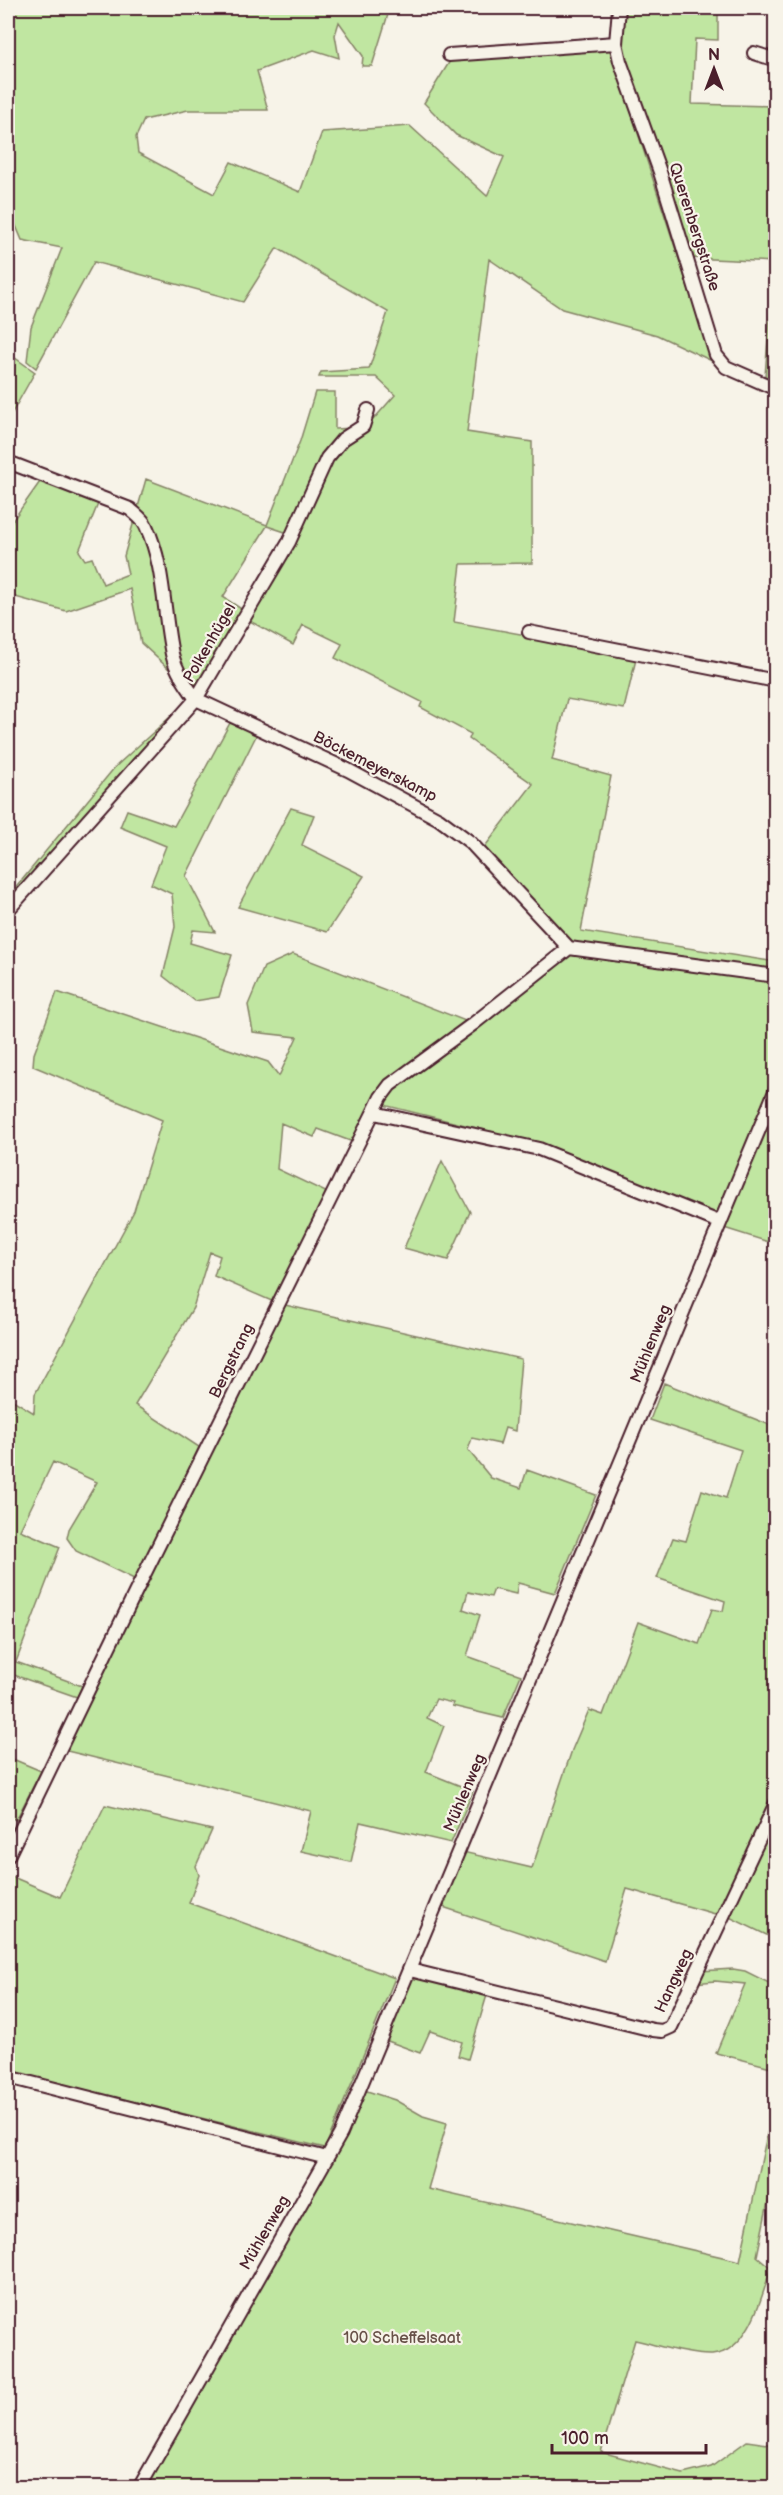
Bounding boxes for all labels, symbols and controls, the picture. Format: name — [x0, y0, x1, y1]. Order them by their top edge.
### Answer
north arrow — [684, 39, 744, 99]
text: N — [708, 46, 720, 65]
street label: Querenbergstraße — [664, 160, 724, 294]
street label: Polkenhügel — [180, 600, 240, 686]
street label: Böckemeyerskamp — [310, 728, 440, 806]
street label: Mühlenweg — [627, 1302, 675, 1386]
street label: Bergstrang — [206, 1321, 258, 1401]
street label: Mühlenweg — [440, 1751, 490, 1835]
street label: Hangweg — [651, 1946, 697, 2016]
street label: Mühlenweg — [236, 2192, 294, 2274]
park label: 100 Scheffelsaat — [343, 2329, 461, 2348]
scale bar — [552, 2417, 706, 2455]
text: 100 m — [561, 2428, 609, 2449]

